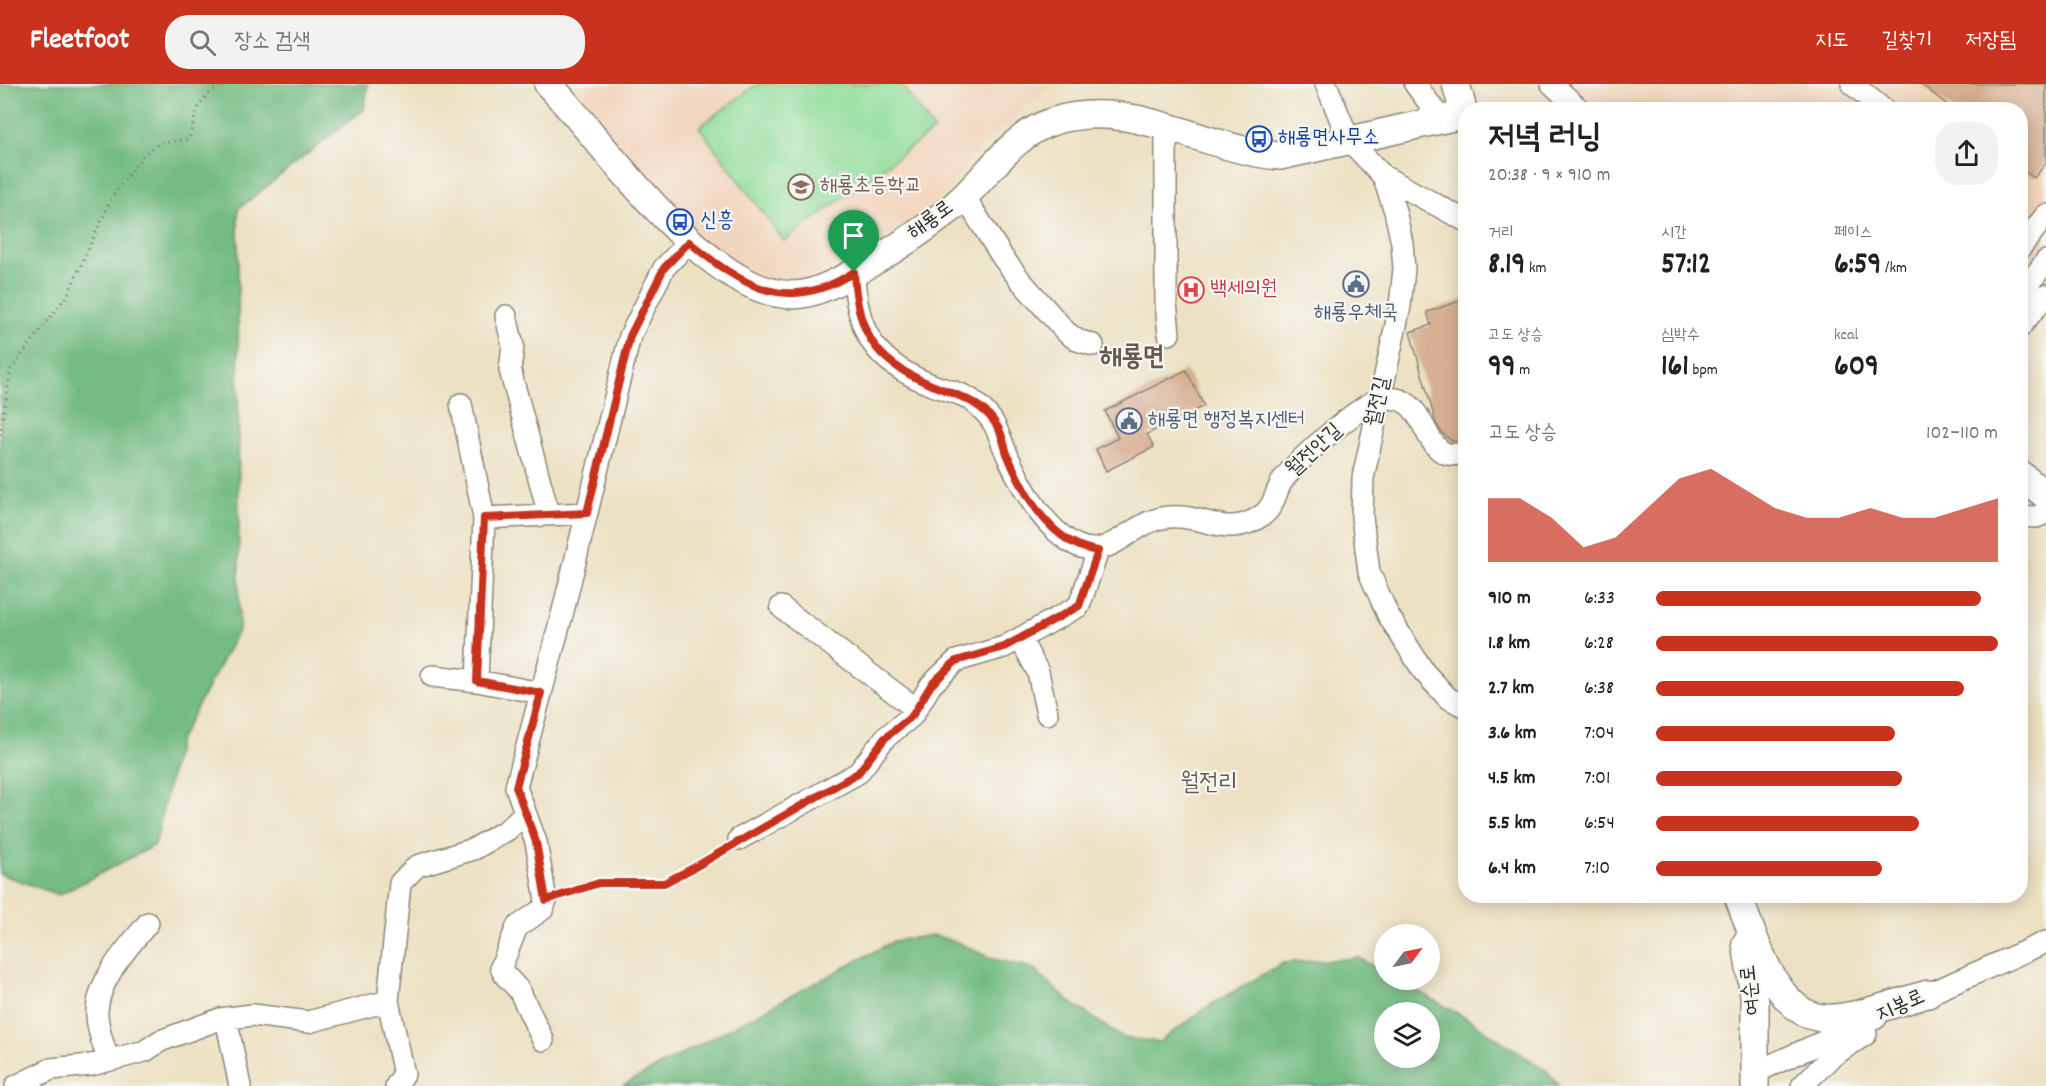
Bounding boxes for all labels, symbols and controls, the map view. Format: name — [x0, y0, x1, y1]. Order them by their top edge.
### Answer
search box — [165, 15, 585, 69]
text: Fleetfoot — [30, 22, 129, 62]
icon: search — [186, 26, 219, 59]
text: 장소 검색 — [234, 27, 310, 58]
text: 지도 — [1815, 27, 1849, 57]
text: 길찾기 — [1882, 27, 1932, 57]
text: 저장됨 — [1965, 27, 2016, 57]
text: 저녁 러닝 — [1488, 116, 1602, 163]
button: share — [1935, 122, 1998, 185]
bus stop icon: 해룡면사무소 — [1244, 124, 1274, 154]
place label: 해룡면사무소 — [1278, 124, 1379, 154]
text: 20:38 · 9 × 910 m — [1488, 162, 1610, 190]
school or university icon: 해룡초등학교 — [786, 172, 816, 202]
place label: 해룡초등학교 — [820, 172, 921, 202]
street label: 해룡로 — [902, 194, 960, 248]
bus stop icon: 신흥 — [665, 207, 695, 237]
place label: 신흥 — [700, 207, 734, 237]
pin — [828, 210, 879, 272]
icon: arrive — [837, 219, 870, 252]
text: 거리 — [1488, 222, 1514, 245]
text: 시간 — [1661, 222, 1687, 245]
text: 페이스 — [1834, 222, 1873, 245]
text: 8.19 — [1488, 245, 1525, 288]
text: 57:12 — [1661, 245, 1711, 288]
text: 6:59 — [1834, 245, 1881, 288]
text: km — [1525, 257, 1547, 280]
text: /km — [1881, 257, 1907, 280]
public building icon: 해룡우체국 — [1341, 269, 1371, 299]
hospital icon: 백세의원 — [1176, 275, 1206, 305]
place label: 백세의원 — [1210, 275, 1278, 305]
place label: 해룡우체국 — [1314, 299, 1398, 329]
text: 고도 상승 — [1488, 324, 1543, 347]
text: 심박수 — [1661, 324, 1700, 347]
text: kcal — [1834, 324, 1858, 347]
district label: 해룡면 — [1099, 339, 1165, 378]
text: 99 — [1488, 347, 1515, 390]
text: 161 — [1661, 347, 1689, 390]
text: 609 — [1834, 347, 1879, 390]
text: m — [1515, 359, 1530, 382]
text: bpm — [1689, 359, 1718, 382]
street label: 월전길 — [1359, 374, 1399, 430]
public building icon: 해룡면 행정복지센터 — [1114, 406, 1144, 436]
place label: 해룡면 행정복지센터 — [1148, 406, 1305, 436]
street label: 월전안길 — [1280, 417, 1350, 485]
text: 고도 상승 — [1488, 420, 1557, 448]
text: 102–110 m — [1926, 420, 1998, 448]
text: 910 m — [1488, 585, 1531, 613]
text: 6:33 — [1584, 585, 1615, 613]
text: 1.8 km — [1488, 630, 1530, 658]
text: 6:28 — [1584, 630, 1614, 658]
text: 2.7 km — [1488, 675, 1534, 703]
text: 6:38 — [1584, 675, 1614, 703]
text: 3.6 km — [1488, 720, 1537, 748]
text: 7:04 — [1584, 720, 1614, 748]
text: 4.5 km — [1488, 765, 1535, 793]
text: 7:01 — [1584, 765, 1610, 793]
district label: 월전리 — [1180, 767, 1238, 801]
text: 5.5 km — [1488, 810, 1536, 838]
text: 6:54 — [1584, 810, 1615, 838]
text: 6.4 km — [1488, 855, 1536, 883]
text: 7:10 — [1584, 855, 1610, 883]
north arrow — [1374, 924, 1440, 990]
map controls — [1374, 924, 1440, 1068]
street label: 여순로 — [1734, 963, 1770, 1017]
street label: 지봉로 — [1872, 983, 1930, 1031]
button: layers — [1374, 1002, 1440, 1068]

